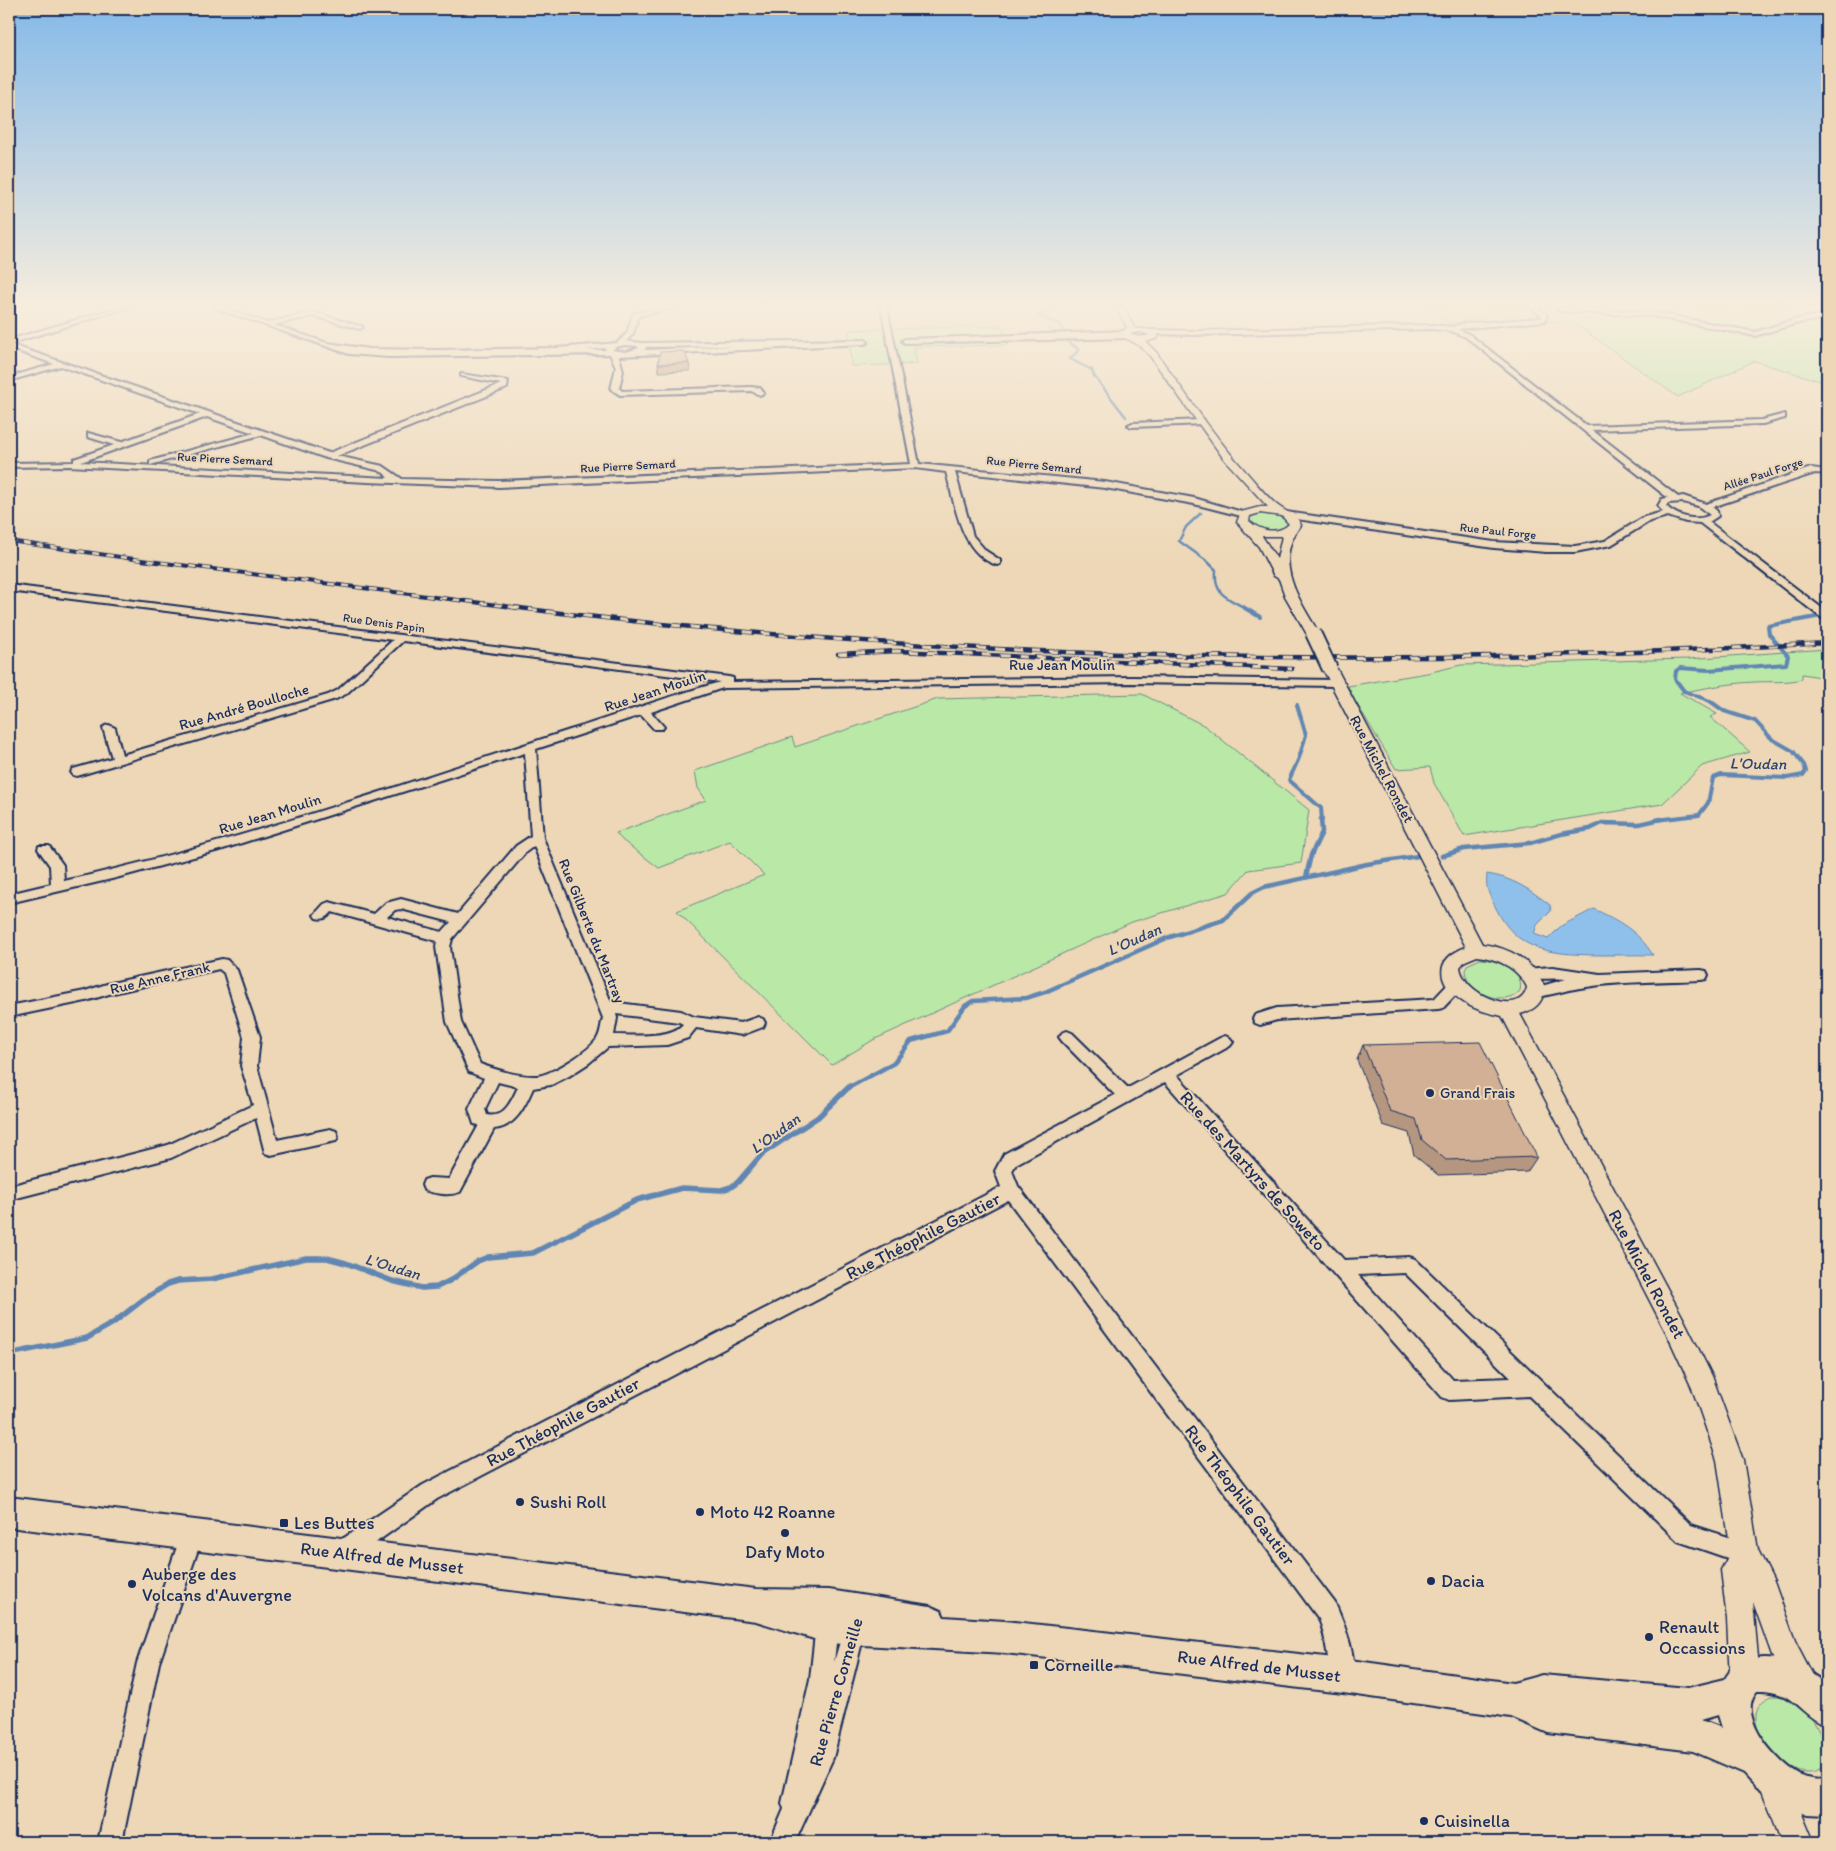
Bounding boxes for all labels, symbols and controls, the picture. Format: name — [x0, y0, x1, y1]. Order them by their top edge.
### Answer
street label: Rue Pierre Semard — [177, 450, 274, 469]
street label: Rue Pierre Semard — [986, 453, 1083, 477]
street label: Allée Paul Forge — [1721, 454, 1805, 493]
street label: Rue Pierre Semard — [580, 456, 677, 475]
street label: Rue Paul Forge — [1459, 520, 1537, 542]
street label: Rue Denis Papin — [342, 610, 426, 636]
street label: Rue Jean Moulin — [1009, 656, 1115, 674]
street label: Rue Jean Moulin — [602, 666, 709, 716]
street label: Rue André Boulloche — [177, 680, 311, 734]
street label: Rue Michel Rondet — [1346, 712, 1418, 826]
water label: L'Oudan — [1729, 754, 1787, 774]
street label: Rue Jean Moulin — [217, 790, 324, 838]
street label: Rue Gilberte du Martray — [555, 856, 629, 1006]
water label: L'Oudan — [1104, 919, 1164, 960]
street label: Rue Anne Frank — [108, 958, 212, 998]
place label: Grand Frais — [1440, 1084, 1516, 1102]
street label: Rue des Martyrs de Soweto — [1175, 1086, 1331, 1256]
marker: Grand Frais — [1424, 1087, 1436, 1099]
water label: L'Oudan — [747, 1109, 804, 1158]
street label: Rue Théophile Gautier — [842, 1187, 1005, 1285]
street label: Rue Michel Rondet — [1604, 1206, 1690, 1343]
water label: L'Oudan — [363, 1249, 423, 1284]
street label: Rue Théophile Gautier — [483, 1372, 644, 1472]
street label: Rue Théophile Gautier — [1180, 1420, 1301, 1570]
place label: Sushi Roll — [530, 1491, 606, 1513]
marker: Sushi Roll — [514, 1496, 526, 1508]
place label: Moto 42 Roanne — [710, 1501, 835, 1523]
marker: Moto 42 Roanne — [694, 1506, 706, 1518]
place label: Les Buttes — [294, 1512, 374, 1534]
marker: Les Buttes — [278, 1517, 290, 1529]
marker: Dafy Moto — [779, 1527, 791, 1539]
street label: Rue Alfred de Musset — [299, 1537, 465, 1579]
place label: Dafy Moto — [745, 1541, 825, 1563]
place label: Auberge des Volcans d'Auvergne — [142, 1563, 292, 1606]
place label: Dacia — [1441, 1570, 1485, 1592]
marker: Dacia — [1425, 1575, 1437, 1587]
marker: Auberge des Volcans d'Auvergne — [126, 1578, 138, 1590]
street label: Rue Pierre Corneille — [804, 1615, 868, 1769]
place label: Renault Occassions — [1659, 1616, 1746, 1659]
marker: Renault Occassions — [1643, 1631, 1655, 1643]
street label: Rue Alfred de Musset — [1176, 1645, 1342, 1687]
place label: Corneille — [1044, 1654, 1113, 1676]
marker: Corneille — [1028, 1659, 1040, 1671]
place label: Cuisinella — [1434, 1810, 1510, 1832]
marker: Cuisinella — [1418, 1815, 1430, 1827]

